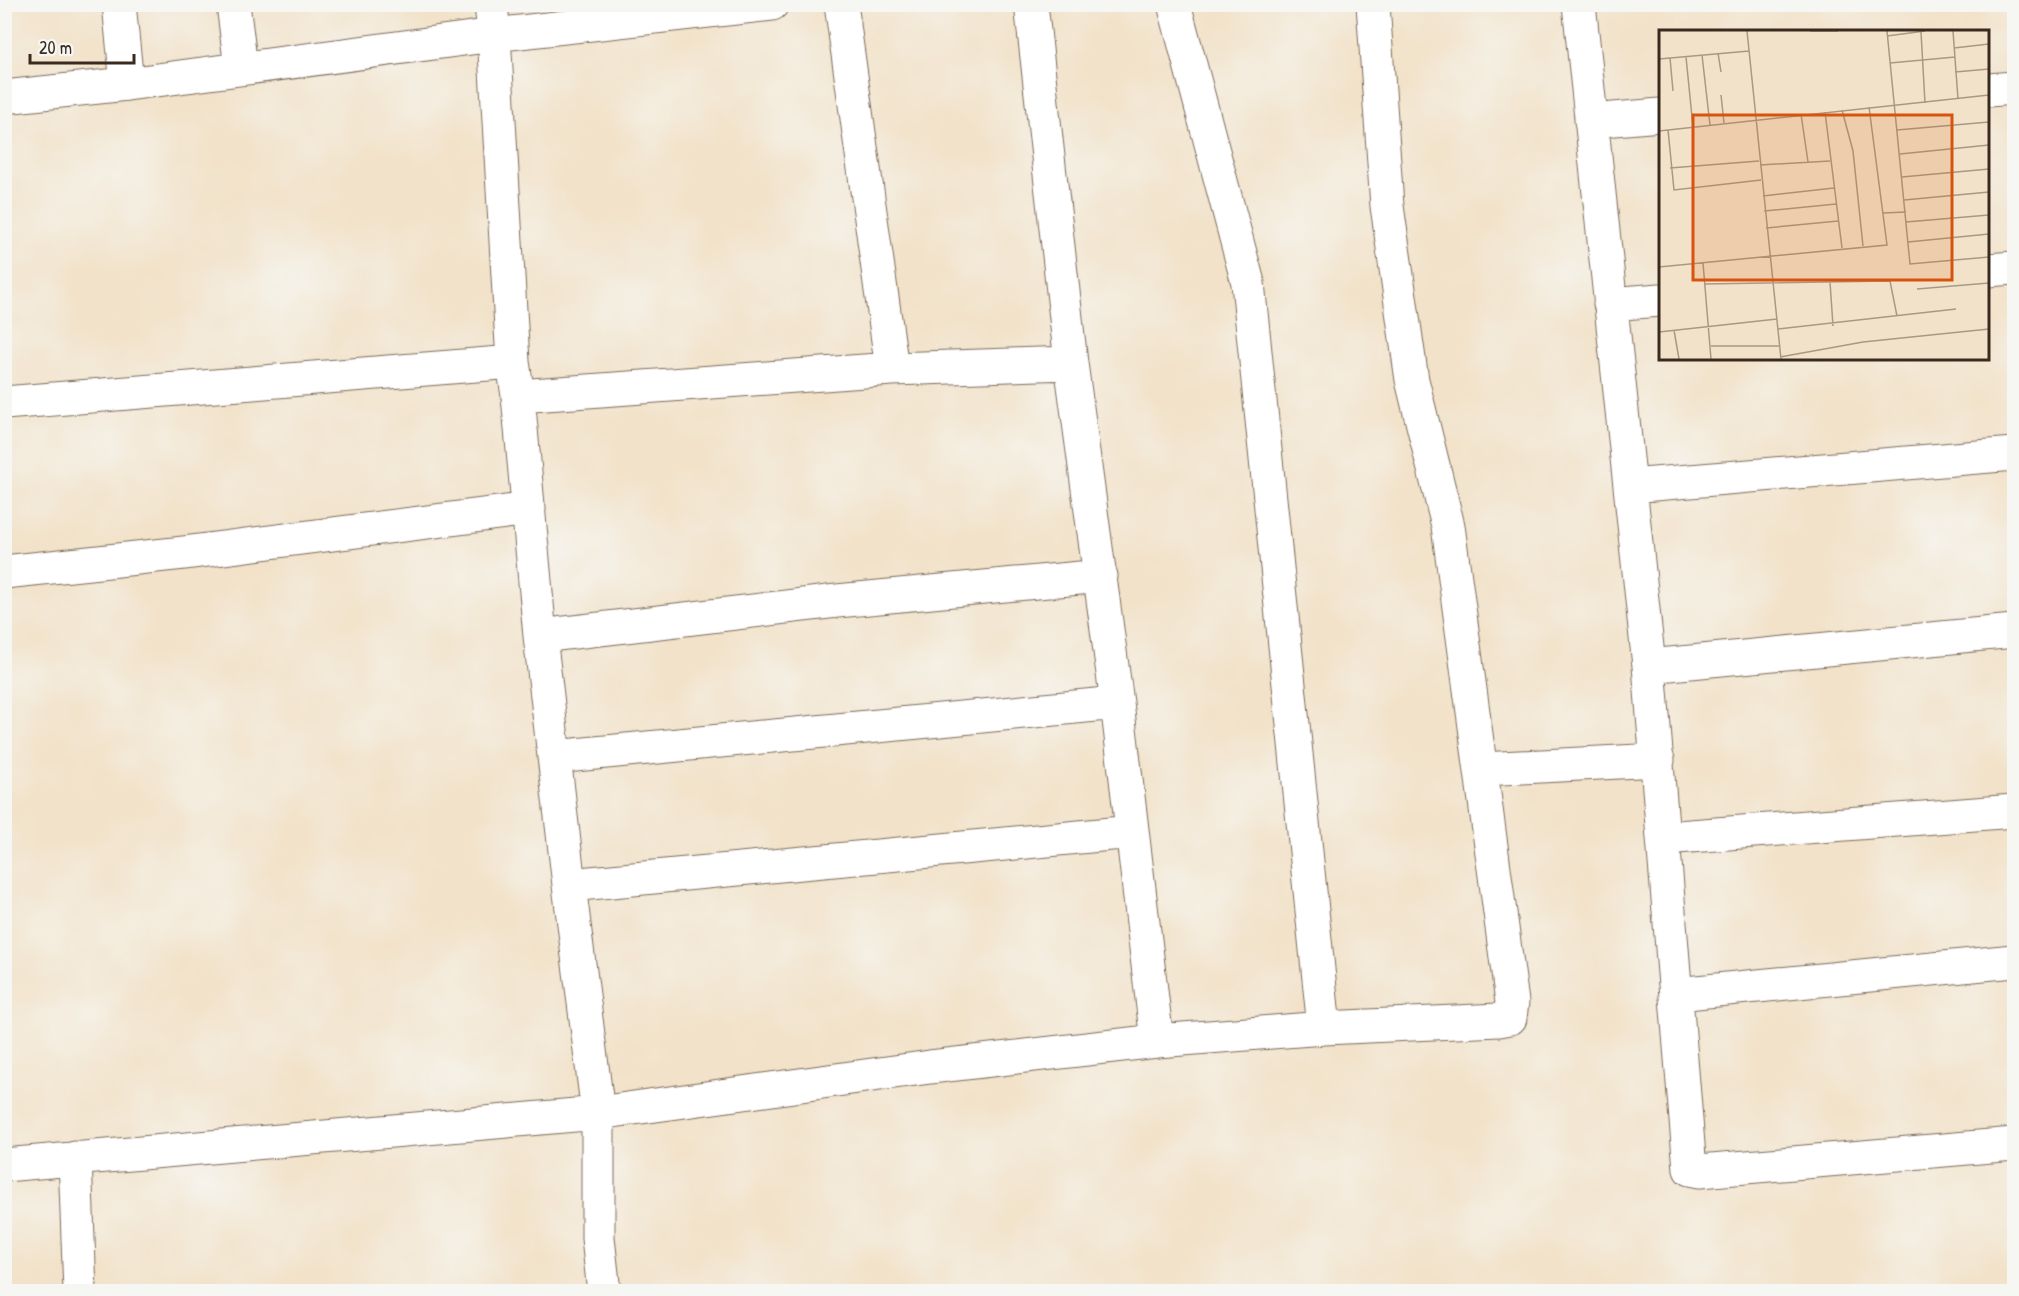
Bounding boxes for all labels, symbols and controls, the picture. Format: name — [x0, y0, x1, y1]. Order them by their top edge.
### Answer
scale bar — [30, 27, 134, 65]
inset map — [1659, 30, 1989, 360]
text: 20 m — [39, 35, 72, 60]

